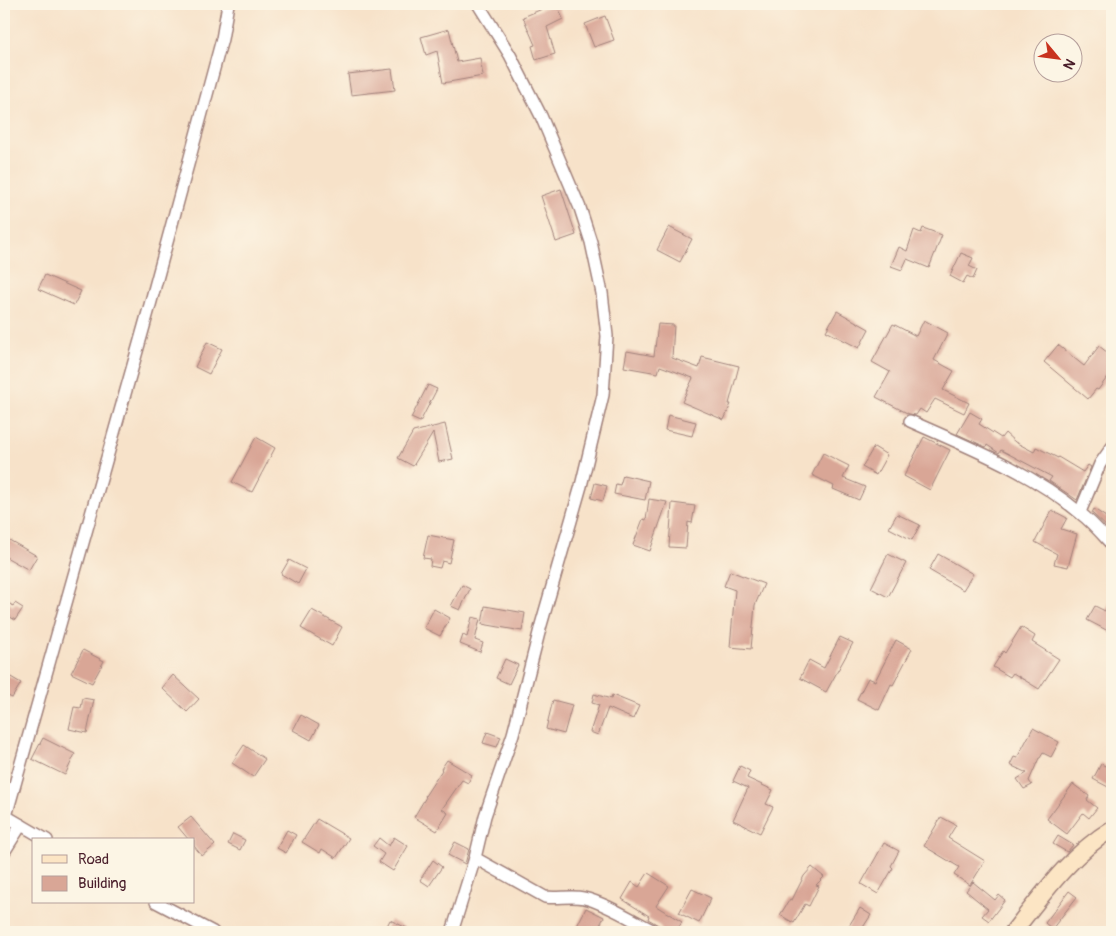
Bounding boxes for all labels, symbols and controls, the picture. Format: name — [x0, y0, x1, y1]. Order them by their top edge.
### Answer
north arrow — [1034, 32, 1084, 82]
text: N — [1059, 56, 1079, 72]
legend — [32, 838, 195, 904]
text: Road — [78, 850, 109, 869]
text: Building — [78, 874, 126, 893]

